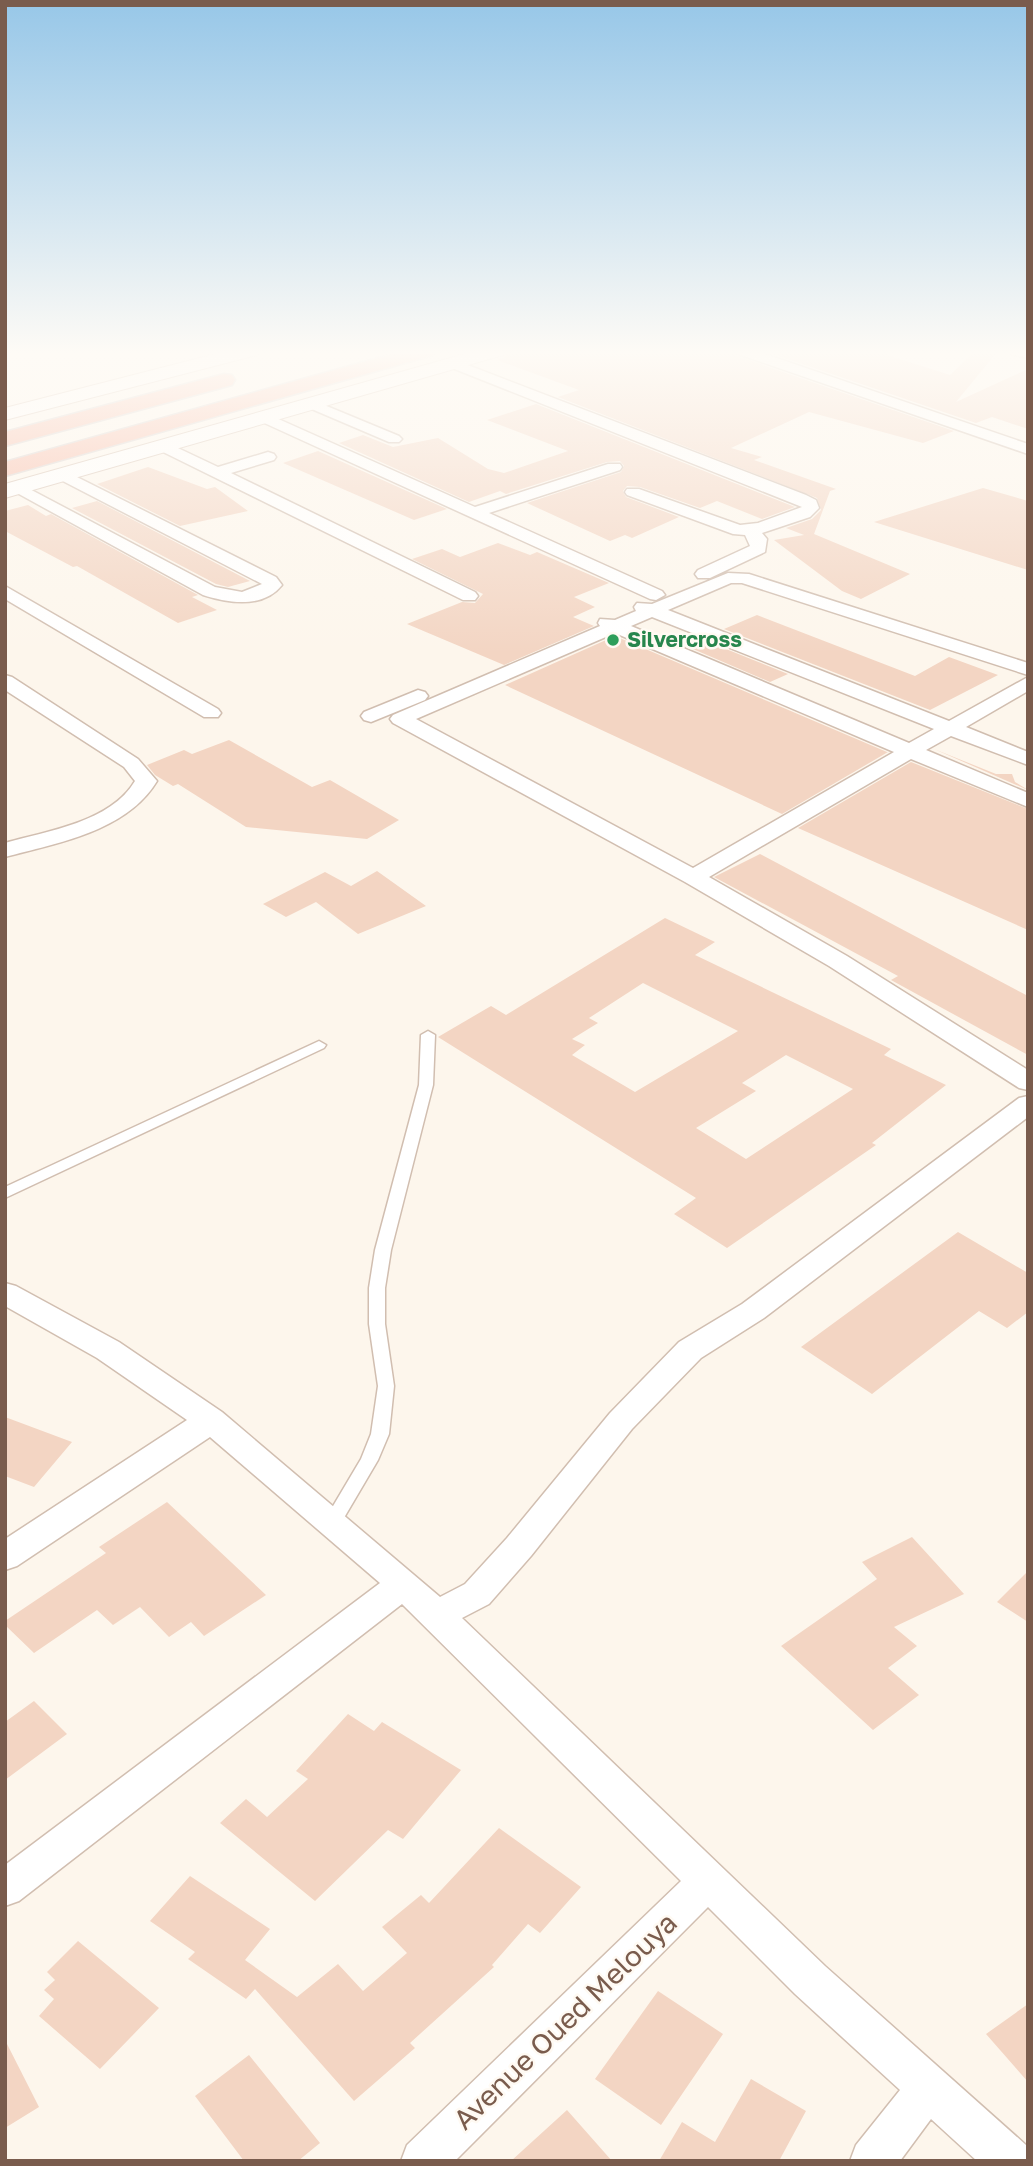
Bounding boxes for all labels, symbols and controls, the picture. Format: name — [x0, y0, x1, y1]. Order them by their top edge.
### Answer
place label: Silvercross — [627, 626, 742, 652]
marker: Silvercross — [605, 632, 621, 648]
street label: Avenue Oued Melouya — [446, 1905, 683, 2136]

